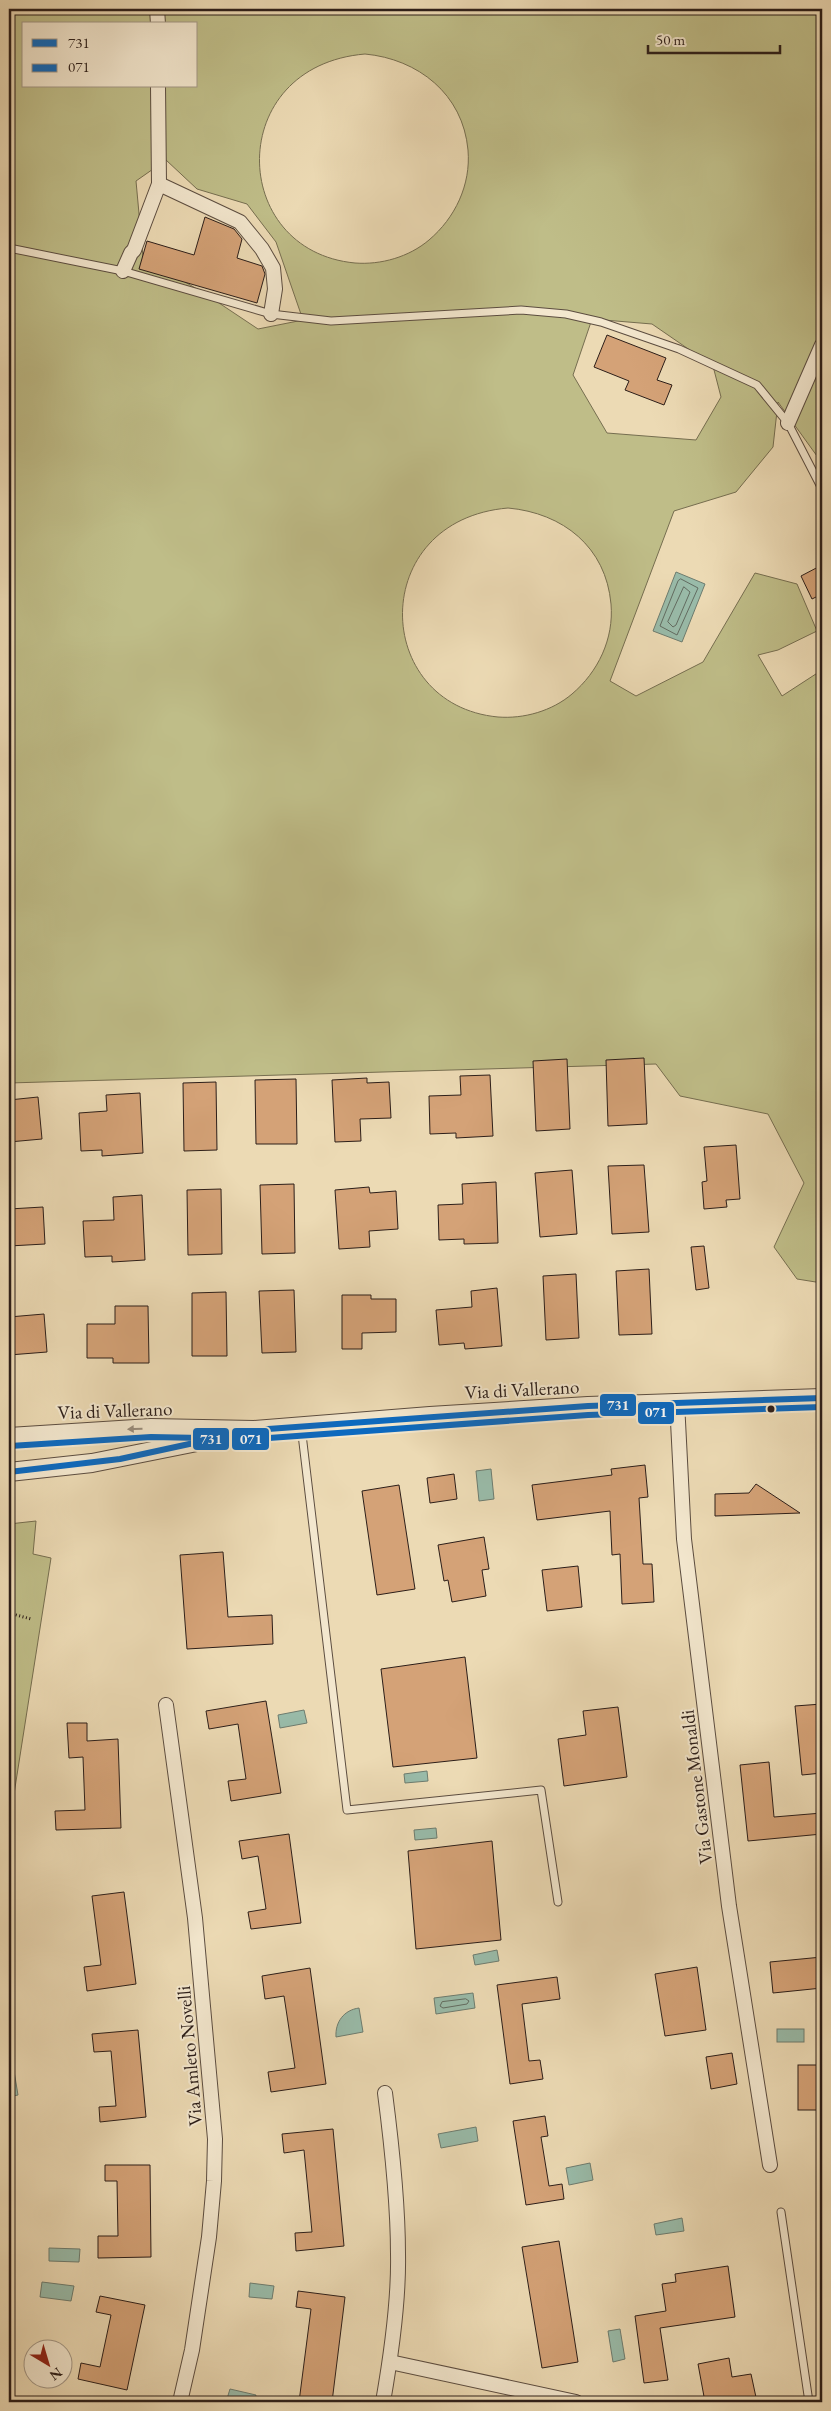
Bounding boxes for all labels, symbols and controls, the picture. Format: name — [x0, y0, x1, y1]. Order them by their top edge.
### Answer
legend — [22, 22, 198, 88]
scale bar — [648, 22, 781, 54]
text: 50 m — [656, 30, 685, 49]
text: 731 — [68, 33, 90, 52]
text: 071 — [68, 57, 90, 76]
street label: Via di Vallerano — [464, 1374, 580, 1405]
line badge: 731 — [599, 1393, 637, 1417]
street label: Via di Vallerano — [57, 1396, 173, 1425]
text: 731 — [607, 1396, 629, 1414]
line badge: 071 — [637, 1401, 675, 1425]
text: 071 — [645, 1403, 667, 1421]
unlabelled marker — [766, 1404, 776, 1414]
one-way arrow — [127, 1425, 143, 1433]
line badge: 731 — [192, 1427, 230, 1451]
line badge: 071 — [231, 1427, 270, 1451]
text: 731 — [200, 1430, 222, 1448]
text: 071 — [240, 1430, 262, 1448]
street label: Via Gastone Monaldi — [675, 1708, 718, 1865]
street label: Via Amleto Novelli — [171, 1984, 208, 2127]
north arrow — [22, 2338, 72, 2388]
text: N — [45, 2364, 66, 2385]

